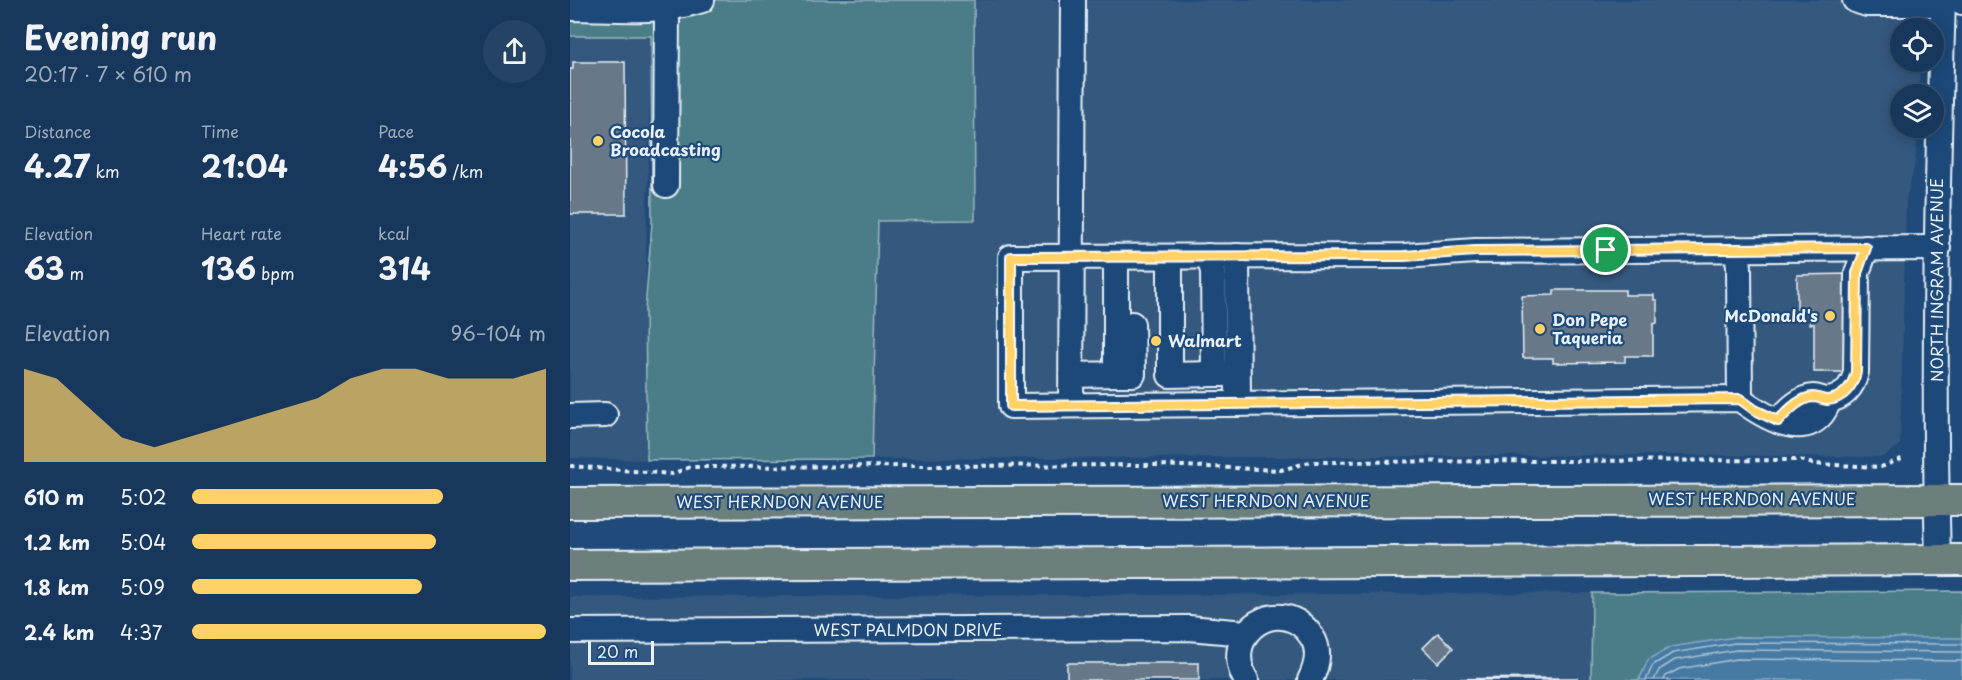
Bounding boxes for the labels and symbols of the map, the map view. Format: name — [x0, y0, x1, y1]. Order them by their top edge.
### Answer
place label: Cocola Broadcasting — [610, 119, 721, 161]
marker: Cocola Broadcasting — [591, 134, 605, 148]
street label: NORTH INGRAM AVENUE — [1924, 178, 1948, 382]
pin — [1580, 224, 1631, 275]
place label: McDonald's — [1724, 303, 1818, 327]
place label: Don Pepe Taqueria — [1552, 307, 1628, 349]
marker: McDonald's — [1823, 309, 1837, 323]
marker: Don Pepe Taqueria — [1533, 322, 1547, 336]
place label: Walmart — [1168, 328, 1242, 352]
marker: Walmart — [1149, 334, 1163, 348]
street label: WEST HERNDON AVENUE — [1648, 486, 1856, 510]
street label: WEST HERNDON AVENUE — [1162, 488, 1370, 512]
street label: WEST HERNDON AVENUE — [676, 489, 884, 513]
street label: WEST PALMDON DRIVE — [814, 617, 1002, 641]
scale bar — [588, 638, 654, 666]

